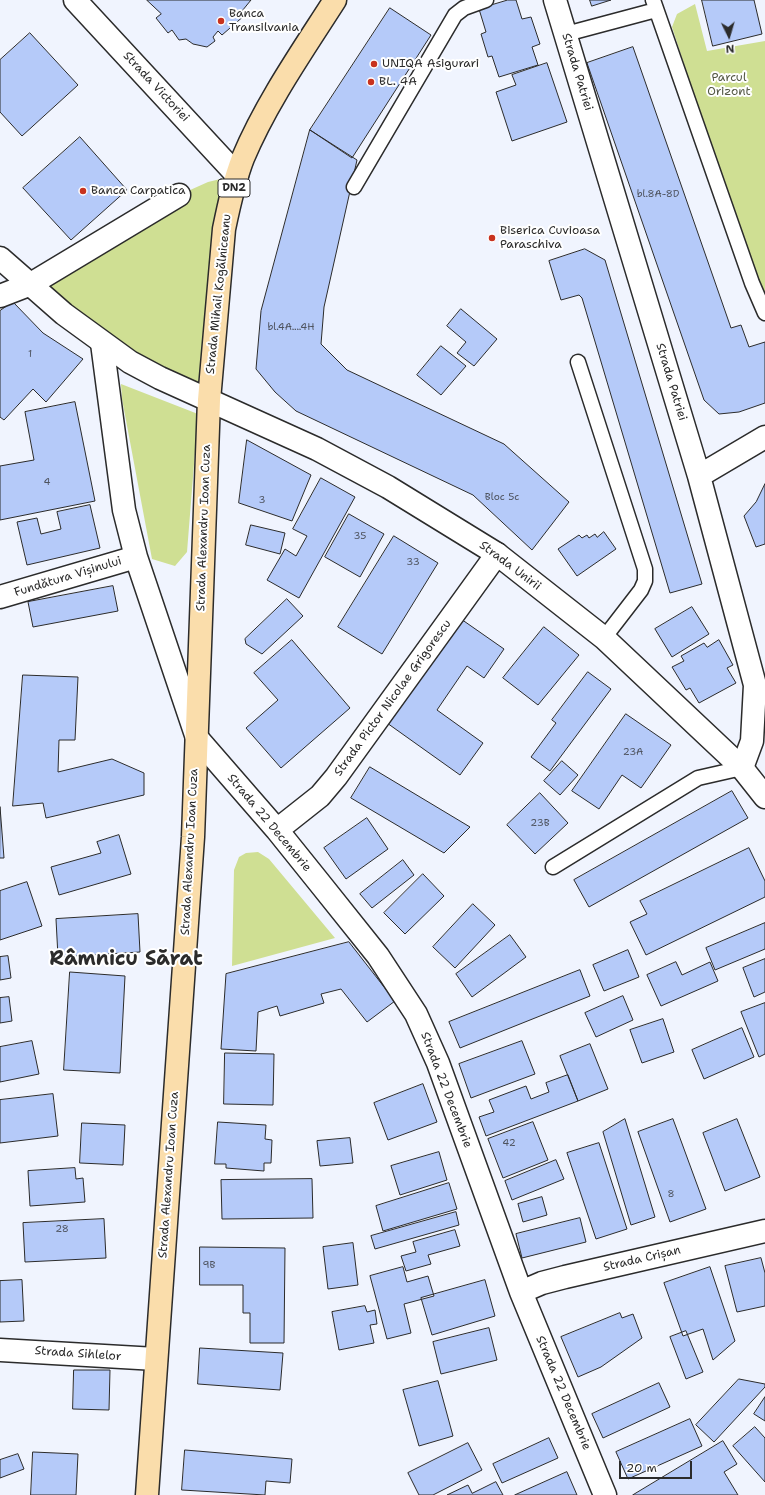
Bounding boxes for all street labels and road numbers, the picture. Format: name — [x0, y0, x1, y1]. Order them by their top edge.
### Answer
street label: Strada Patriei — [558, 31, 596, 113]
street label: Strada Victoriei — [120, 49, 192, 125]
road number: DN2 — [218, 179, 250, 197]
street label: Strada Mihail Kogălniceanu — [203, 213, 235, 375]
street label: Strada Patriei — [652, 341, 690, 423]
street label: Strada Alexandru Ioan Cuza — [194, 444, 214, 612]
street label: Strada Unirii — [476, 538, 544, 594]
street label: Fundătura Vișinului — [12, 554, 124, 600]
street label: Strada Pictor Nicolae Grigorescu — [331, 617, 455, 779]
street label: Strada Alexandru Ioan Cuza — [178, 768, 202, 936]
street label: Strada 22 Decembrie — [224, 771, 314, 875]
street label: Strada 22 Decembrie — [417, 1030, 475, 1150]
street label: Strada Alexandru Ioan Cuza — [156, 1091, 182, 1259]
street label: Strada Crișan — [602, 1243, 682, 1275]
street label: Strada 22 Decembrie — [532, 1334, 594, 1452]
street label: Strada Sihlelor — [34, 1344, 122, 1364]

